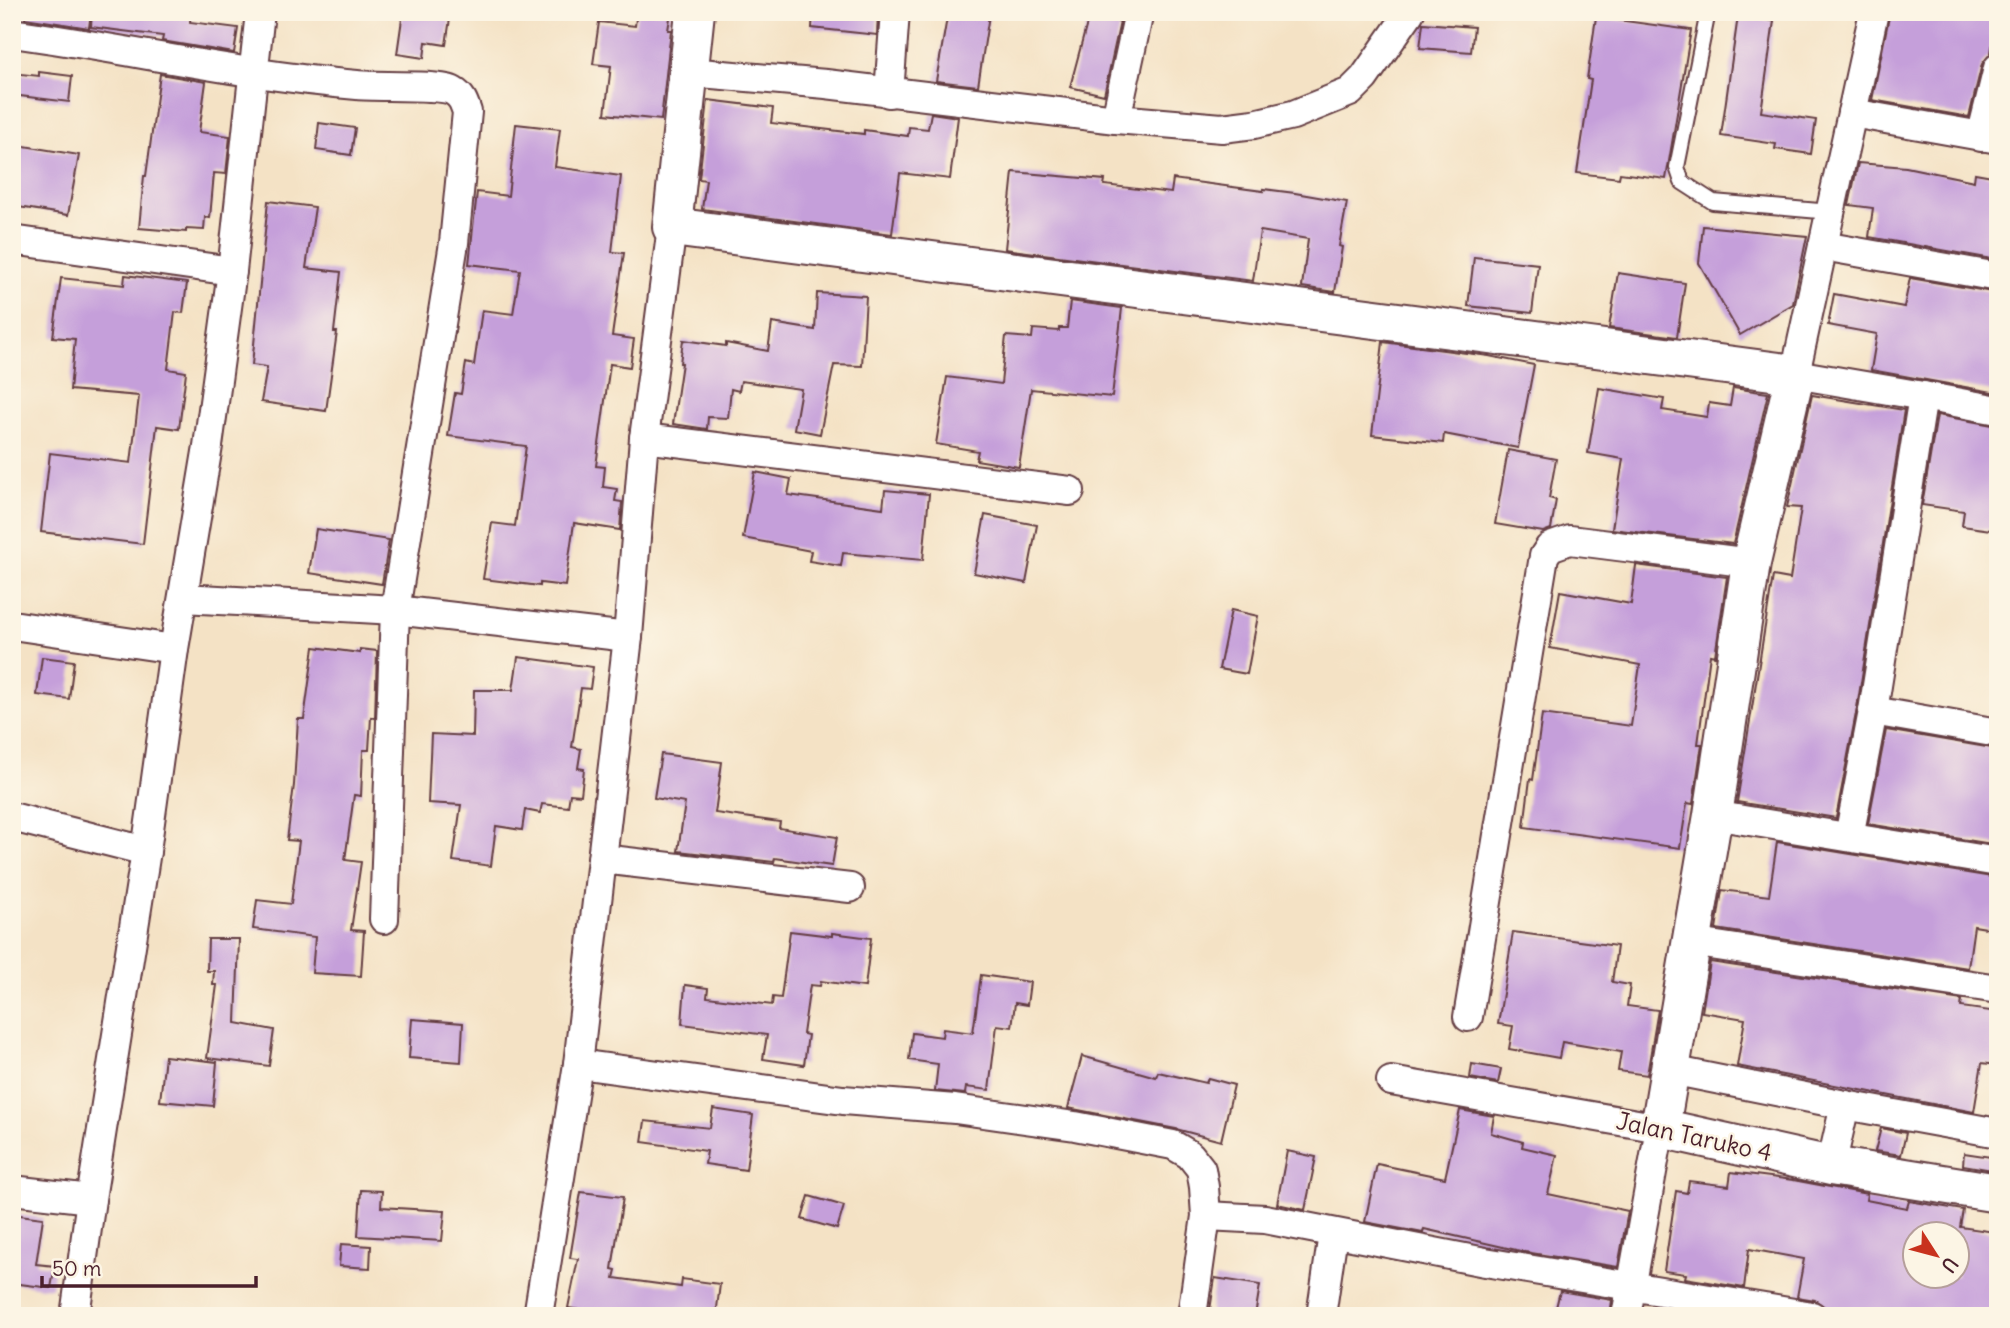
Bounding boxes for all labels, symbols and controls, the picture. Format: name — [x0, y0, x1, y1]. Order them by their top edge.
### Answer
street label: Jalan Taruko 4 — [1614, 1105, 1775, 1167]
north arrow — [1902, 1220, 1972, 1290]
scale bar — [42, 1244, 256, 1288]
text: U — [1936, 1253, 1963, 1277]
text: 50 m — [52, 1255, 101, 1282]

